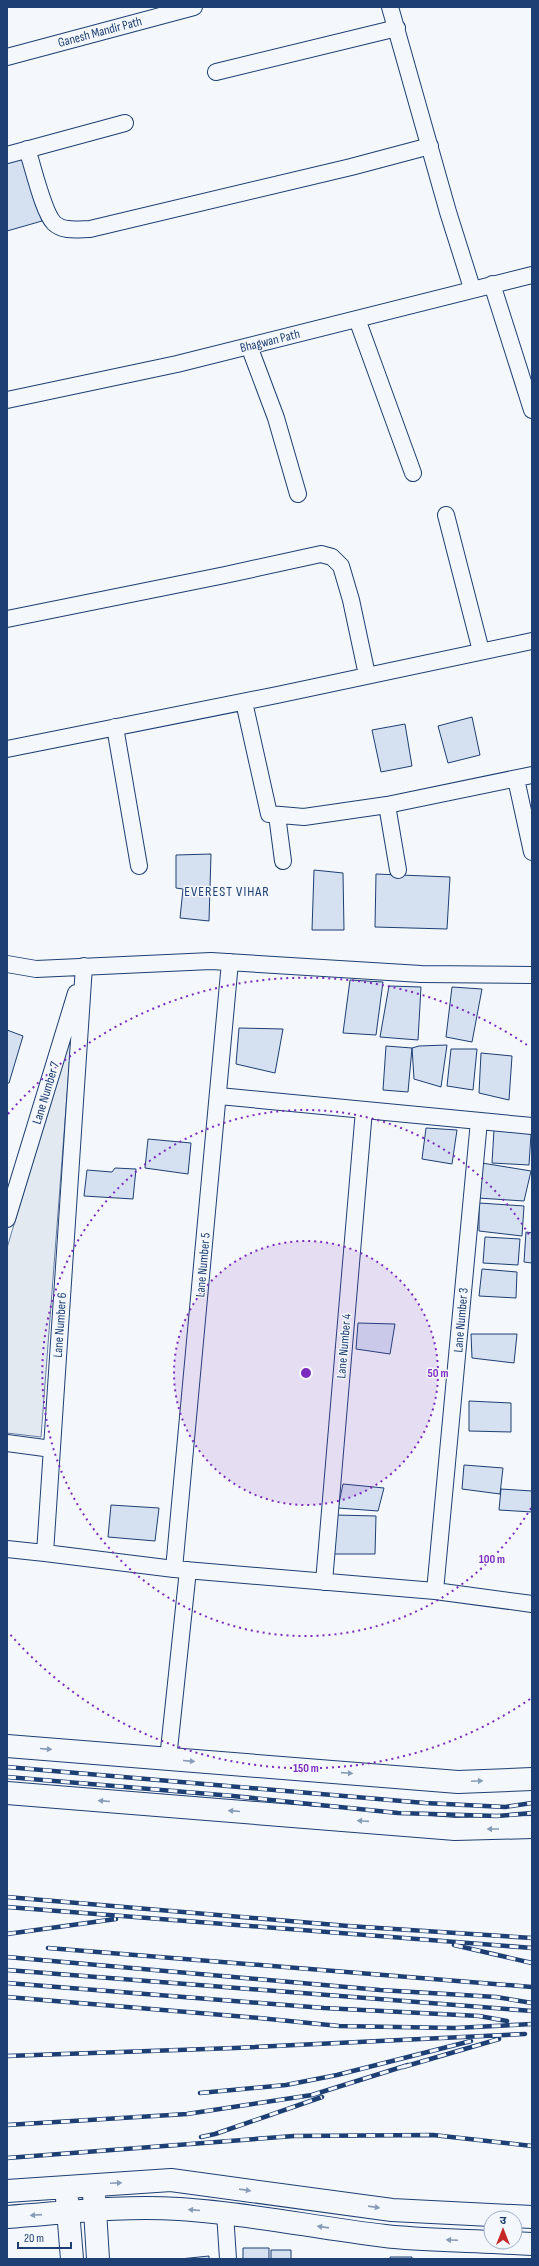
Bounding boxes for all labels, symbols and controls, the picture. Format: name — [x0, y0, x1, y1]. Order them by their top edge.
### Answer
street label: Ganesh Mandir Path — [56, 13, 144, 51]
street label: Bhagwan Path — [238, 326, 302, 356]
district label: EVEREST VIHAR — [184, 883, 270, 900]
street label: Lane Number 7 — [29, 1059, 63, 1126]
street label: Lane Number 5 — [192, 1232, 214, 1298]
street label: Lane Number 3 — [450, 1287, 472, 1353]
street label: Lane Number 6 — [50, 1292, 70, 1358]
street label: Lane Number 4 — [333, 1312, 355, 1379]
centre of rings — [299, 1366, 313, 1380]
text: 50 m — [428, 1366, 448, 1381]
text: 100 m — [479, 1552, 505, 1567]
one-way arrow — [40, 1746, 52, 1753]
one-way arrow — [183, 1757, 195, 1764]
text: 150 m — [293, 1761, 319, 1776]
one-way arrow — [341, 1770, 353, 1777]
one-way arrow — [471, 1778, 484, 1784]
one-way arrow — [98, 1797, 110, 1804]
one-way arrow — [228, 1808, 240, 1815]
one-way arrow — [357, 1818, 369, 1825]
one-way arrow — [486, 1826, 499, 1832]
one-way arrow — [110, 2179, 122, 2186]
one-way arrow — [239, 2187, 251, 2193]
one-way arrow — [368, 2204, 380, 2210]
one-way arrow — [188, 2206, 200, 2213]
north arrow — [483, 2210, 523, 2250]
one-way arrow — [30, 2211, 43, 2218]
text: उ — [500, 2214, 507, 2227]
scale bar — [18, 2224, 71, 2250]
one-way arrow — [317, 2224, 329, 2230]
text: 20 m — [24, 2231, 44, 2246]
one-way arrow — [446, 2236, 458, 2243]

